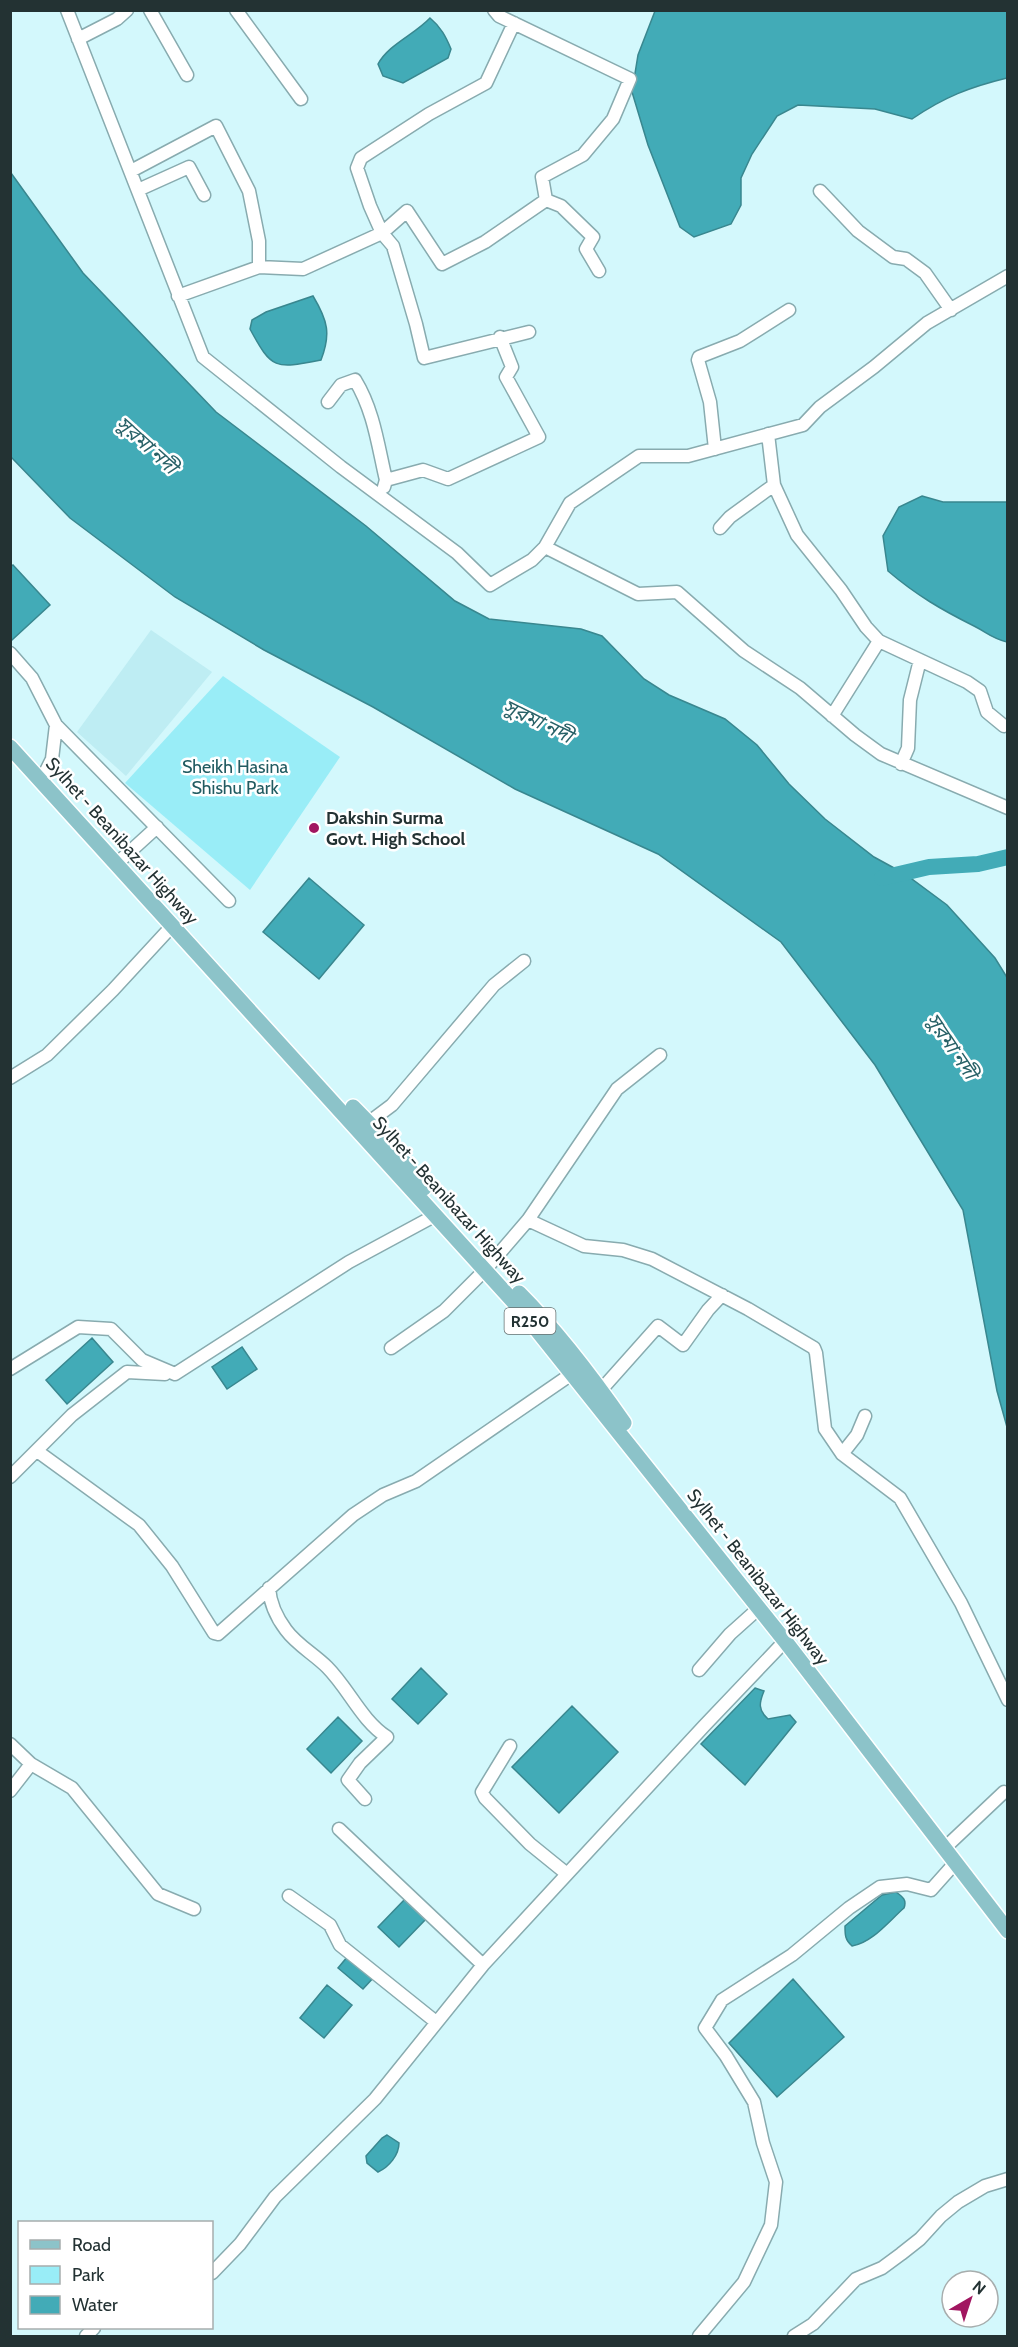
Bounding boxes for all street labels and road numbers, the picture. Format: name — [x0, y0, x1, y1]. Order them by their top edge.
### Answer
street label: Sylhet - Beanibazar Highway — [41, 753, 203, 929]
street label: Sylhet - Beanibazar Highway — [368, 1112, 530, 1288]
road number: R250 — [504, 1308, 556, 1334]
street label: Sylhet - Beanibazar Highway — [682, 1484, 834, 1670]

